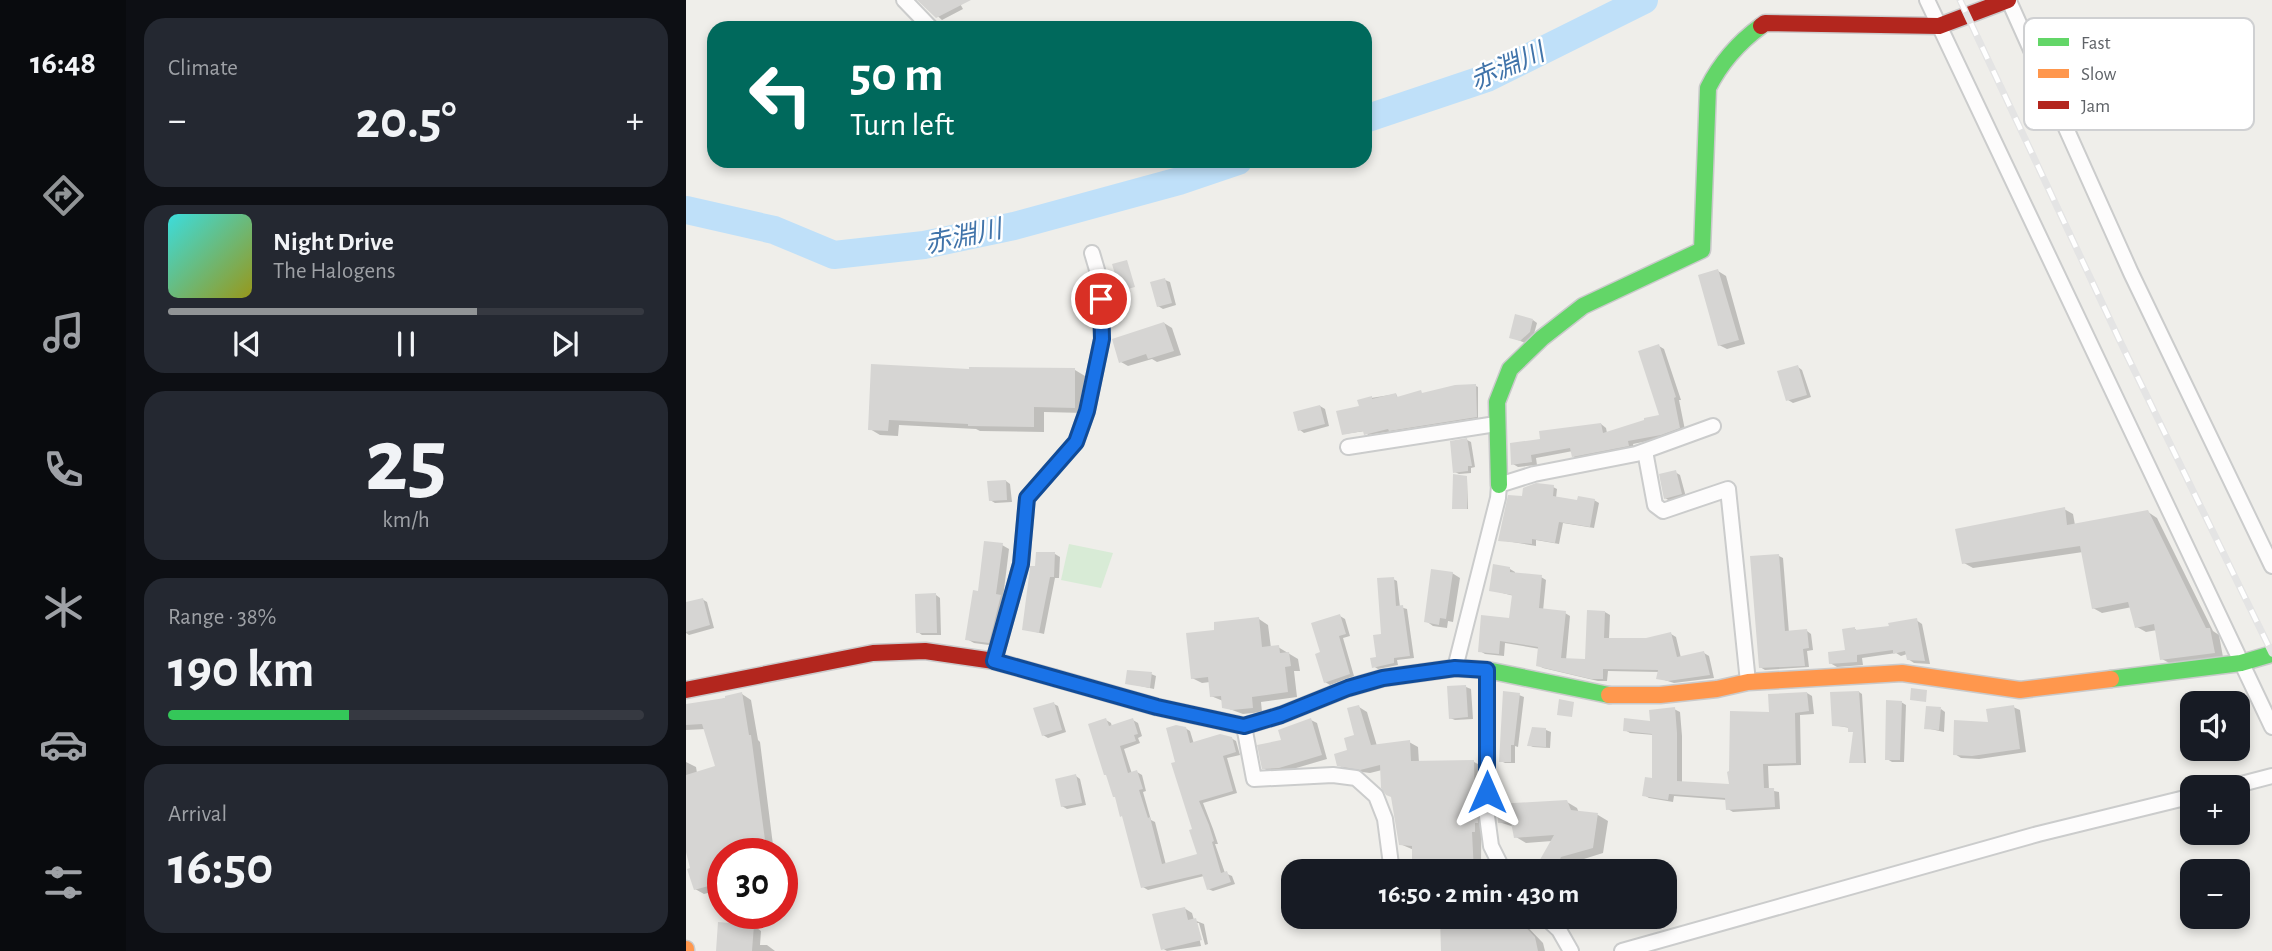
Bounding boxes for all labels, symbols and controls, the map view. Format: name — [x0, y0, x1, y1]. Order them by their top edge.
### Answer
legend — [2024, 18, 2254, 130]
text: Fast — [2081, 34, 2111, 53]
water label: 赤淵川 — [1466, 37, 1551, 95]
text: 16:48 — [30, 47, 96, 79]
icon: left — [735, 49, 826, 140]
text: 50 m — [850, 51, 944, 100]
text: Climate — [168, 57, 238, 80]
text: Slow — [2081, 65, 2117, 84]
text: 20.5° — [355, 95, 457, 147]
text: Jam — [2081, 97, 2110, 116]
text: − — [168, 102, 186, 140]
text: + — [626, 102, 644, 140]
text: Turn left — [850, 109, 954, 141]
icon: directions — [39, 171, 88, 220]
water label: 赤淵川 — [922, 215, 1007, 258]
text: Night Drive — [273, 229, 394, 255]
text: The Halogens — [273, 260, 395, 283]
pin — [1071, 269, 1131, 329]
icon: arrive — [1082, 280, 1120, 318]
icon: music — [39, 308, 88, 357]
icon: previous — [228, 325, 266, 363]
icon: pause — [387, 325, 425, 363]
icon: next — [546, 325, 584, 363]
text: 25 — [365, 416, 447, 507]
icon: phone — [39, 445, 88, 494]
text: km/h — [382, 509, 430, 532]
icon: climate — [39, 583, 88, 632]
text: Range · 38% — [168, 606, 277, 629]
text: 190 km — [168, 644, 314, 696]
map controls — [2180, 691, 2250, 929]
button: sound — [2180, 691, 2250, 761]
icon: car — [39, 720, 88, 769]
position arrow — [1450, 755, 1524, 829]
button: + — [2180, 775, 2250, 845]
text: Arrival — [168, 803, 227, 826]
speed limit sign: 30 — [707, 838, 798, 929]
text: 16:50 — [168, 841, 273, 893]
icon: filters — [39, 858, 88, 907]
button: − — [2180, 859, 2250, 929]
text: 16:50 · 2 min · 430 m — [1379, 881, 1579, 907]

